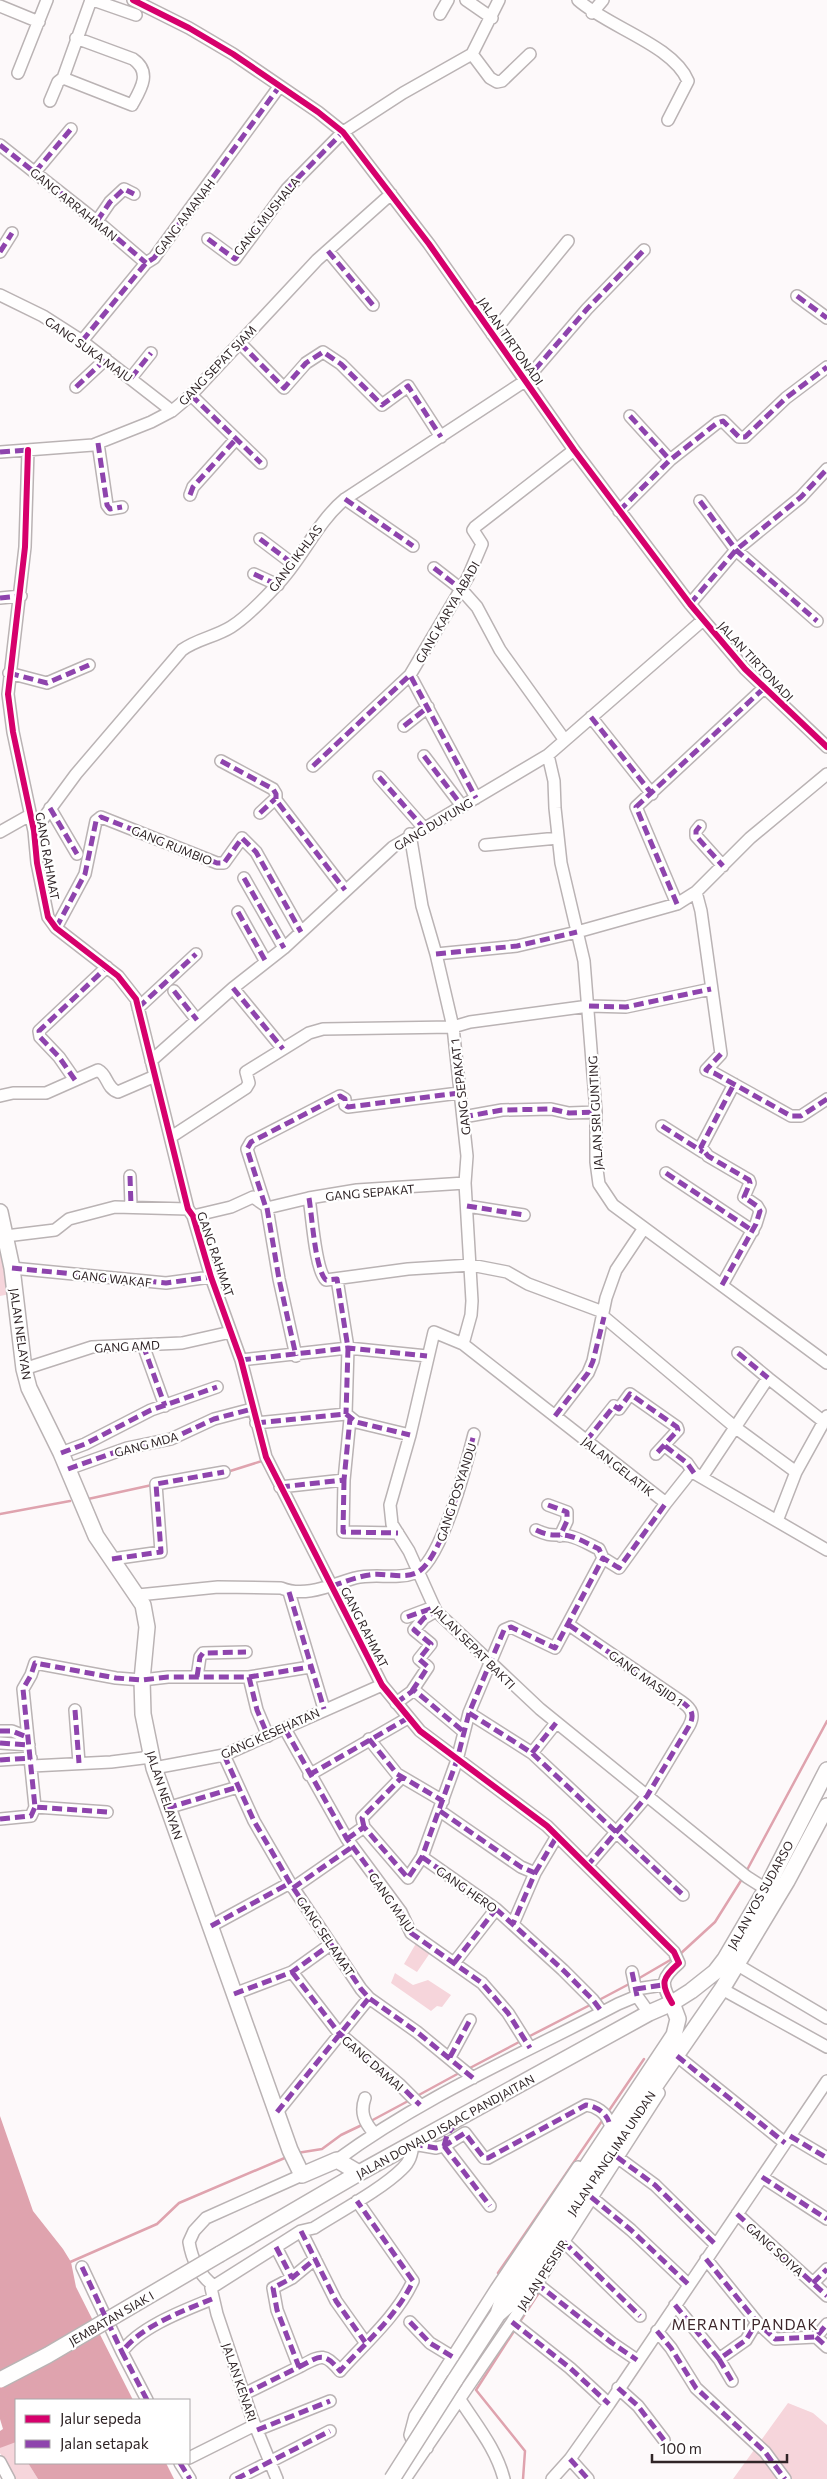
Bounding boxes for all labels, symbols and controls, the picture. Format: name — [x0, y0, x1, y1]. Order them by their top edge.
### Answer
street label: GANG ARRAHMAN — [28, 165, 120, 243]
street label: GANG MUSHALA — [230, 174, 302, 258]
street label: GANG AMANAH — [151, 176, 217, 258]
street label: JALAN TIRTONADI — [475, 294, 546, 388]
street label: GANG SUKA MAJU — [42, 314, 135, 385]
street label: GANG SEPAT SIAM — [175, 322, 259, 408]
street label: GANG IKHLAS — [265, 522, 325, 594]
street label: GANG KARYA ABADI — [412, 559, 482, 665]
street label: JALAN TIRTONADI — [715, 618, 796, 704]
street label: GANG DUYUNG — [391, 795, 475, 853]
street label: GANG RAHMAT — [33, 811, 63, 901]
street label: GANG RUMBIO — [129, 822, 215, 868]
street label: GANG SEPAKAT 1 — [447, 1038, 473, 1136]
street label: JALAN SRI GUNTING — [585, 1055, 606, 1171]
street label: GANG SEPAKAT — [325, 1181, 416, 1203]
street label: GANG RAHMAT — [195, 1210, 237, 1299]
street label: GANG WAKAF — [71, 1267, 153, 1289]
street label: JALAN NELAYAN — [7, 1287, 34, 1381]
street label: GANG AMD — [94, 1337, 160, 1355]
street label: GANG MDA — [113, 1429, 179, 1459]
street label: JALAN GELATIK — [579, 1434, 657, 1499]
street label: GANG POSYANDU — [433, 1441, 479, 1543]
street label: GANG RAHMAT — [339, 1584, 392, 1670]
street label: JALAN SEPAT BAKTI — [429, 1603, 518, 1692]
street label: GANG MASJID 1 — [606, 1647, 686, 1710]
street label: GANG KESEHATAN — [218, 1705, 322, 1761]
street label: JALAN NELAYAN — [143, 1749, 186, 1842]
street label: JALAN YOS SUDARSO — [724, 1838, 797, 1952]
street label: GANG HERO — [434, 1863, 500, 1915]
street label: GANG MAJU — [366, 1870, 418, 1935]
street label: GANG SELAMAT — [294, 1894, 358, 1979]
street label: GANG DAMAI — [339, 2032, 407, 2094]
street label: JALAN DONALD ISAAC PANDJAITAN — [353, 2071, 537, 2182]
street label: JALAN PANGLIMA UNDAN — [564, 2088, 659, 2218]
street label: GANG SOIYA — [743, 2220, 807, 2278]
street label: JALAN PESISIR — [514, 2237, 571, 2314]
street label: JEMBATAN SIAK I — [66, 2288, 156, 2349]
district label: MERANTI PANDAK — [672, 2315, 818, 2333]
street label: JALAN KENARI — [219, 2341, 260, 2423]
legend — [15, 2399, 190, 2464]
text: Jalur sepeda — [60, 2409, 141, 2427]
scale bar — [652, 2432, 787, 2464]
text: Jalan setapak — [60, 2434, 149, 2452]
text: 100 m — [660, 2439, 702, 2457]

